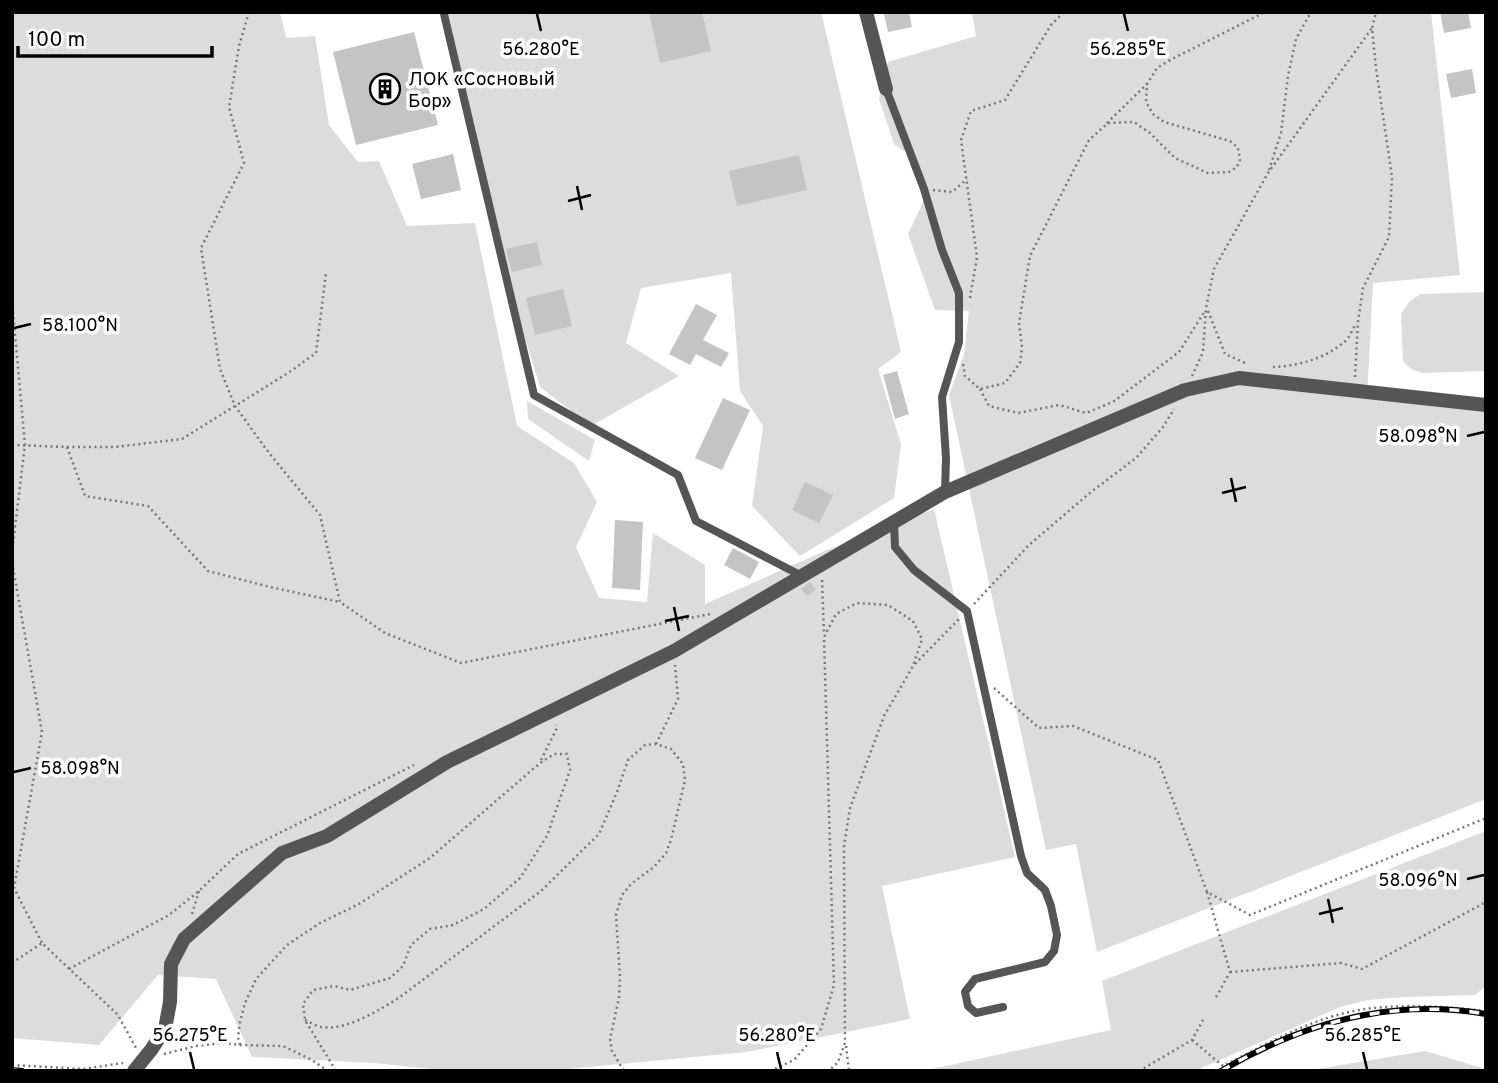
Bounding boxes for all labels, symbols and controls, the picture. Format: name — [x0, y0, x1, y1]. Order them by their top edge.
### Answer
scale bar — [18, 14, 212, 58]
text: 100 m — [28, 27, 85, 54]
text: 56.280°E — [502, 39, 580, 62]
text: 56.285°E — [1089, 39, 1167, 62]
place label: ЛОК «Сосновый Бор» — [408, 68, 555, 114]
building icon: ЛОК «Сосновый Бор» — [368, 72, 402, 106]
text: 58.100°N — [42, 315, 118, 338]
text: 58.098°N — [1378, 426, 1458, 449]
text: 58.098°N — [40, 758, 120, 781]
text: 58.096°N — [1378, 870, 1458, 893]
text: 56.275°E — [152, 1025, 228, 1048]
text: 56.280°E — [738, 1025, 816, 1048]
text: 56.285°E — [1324, 1025, 1402, 1048]

